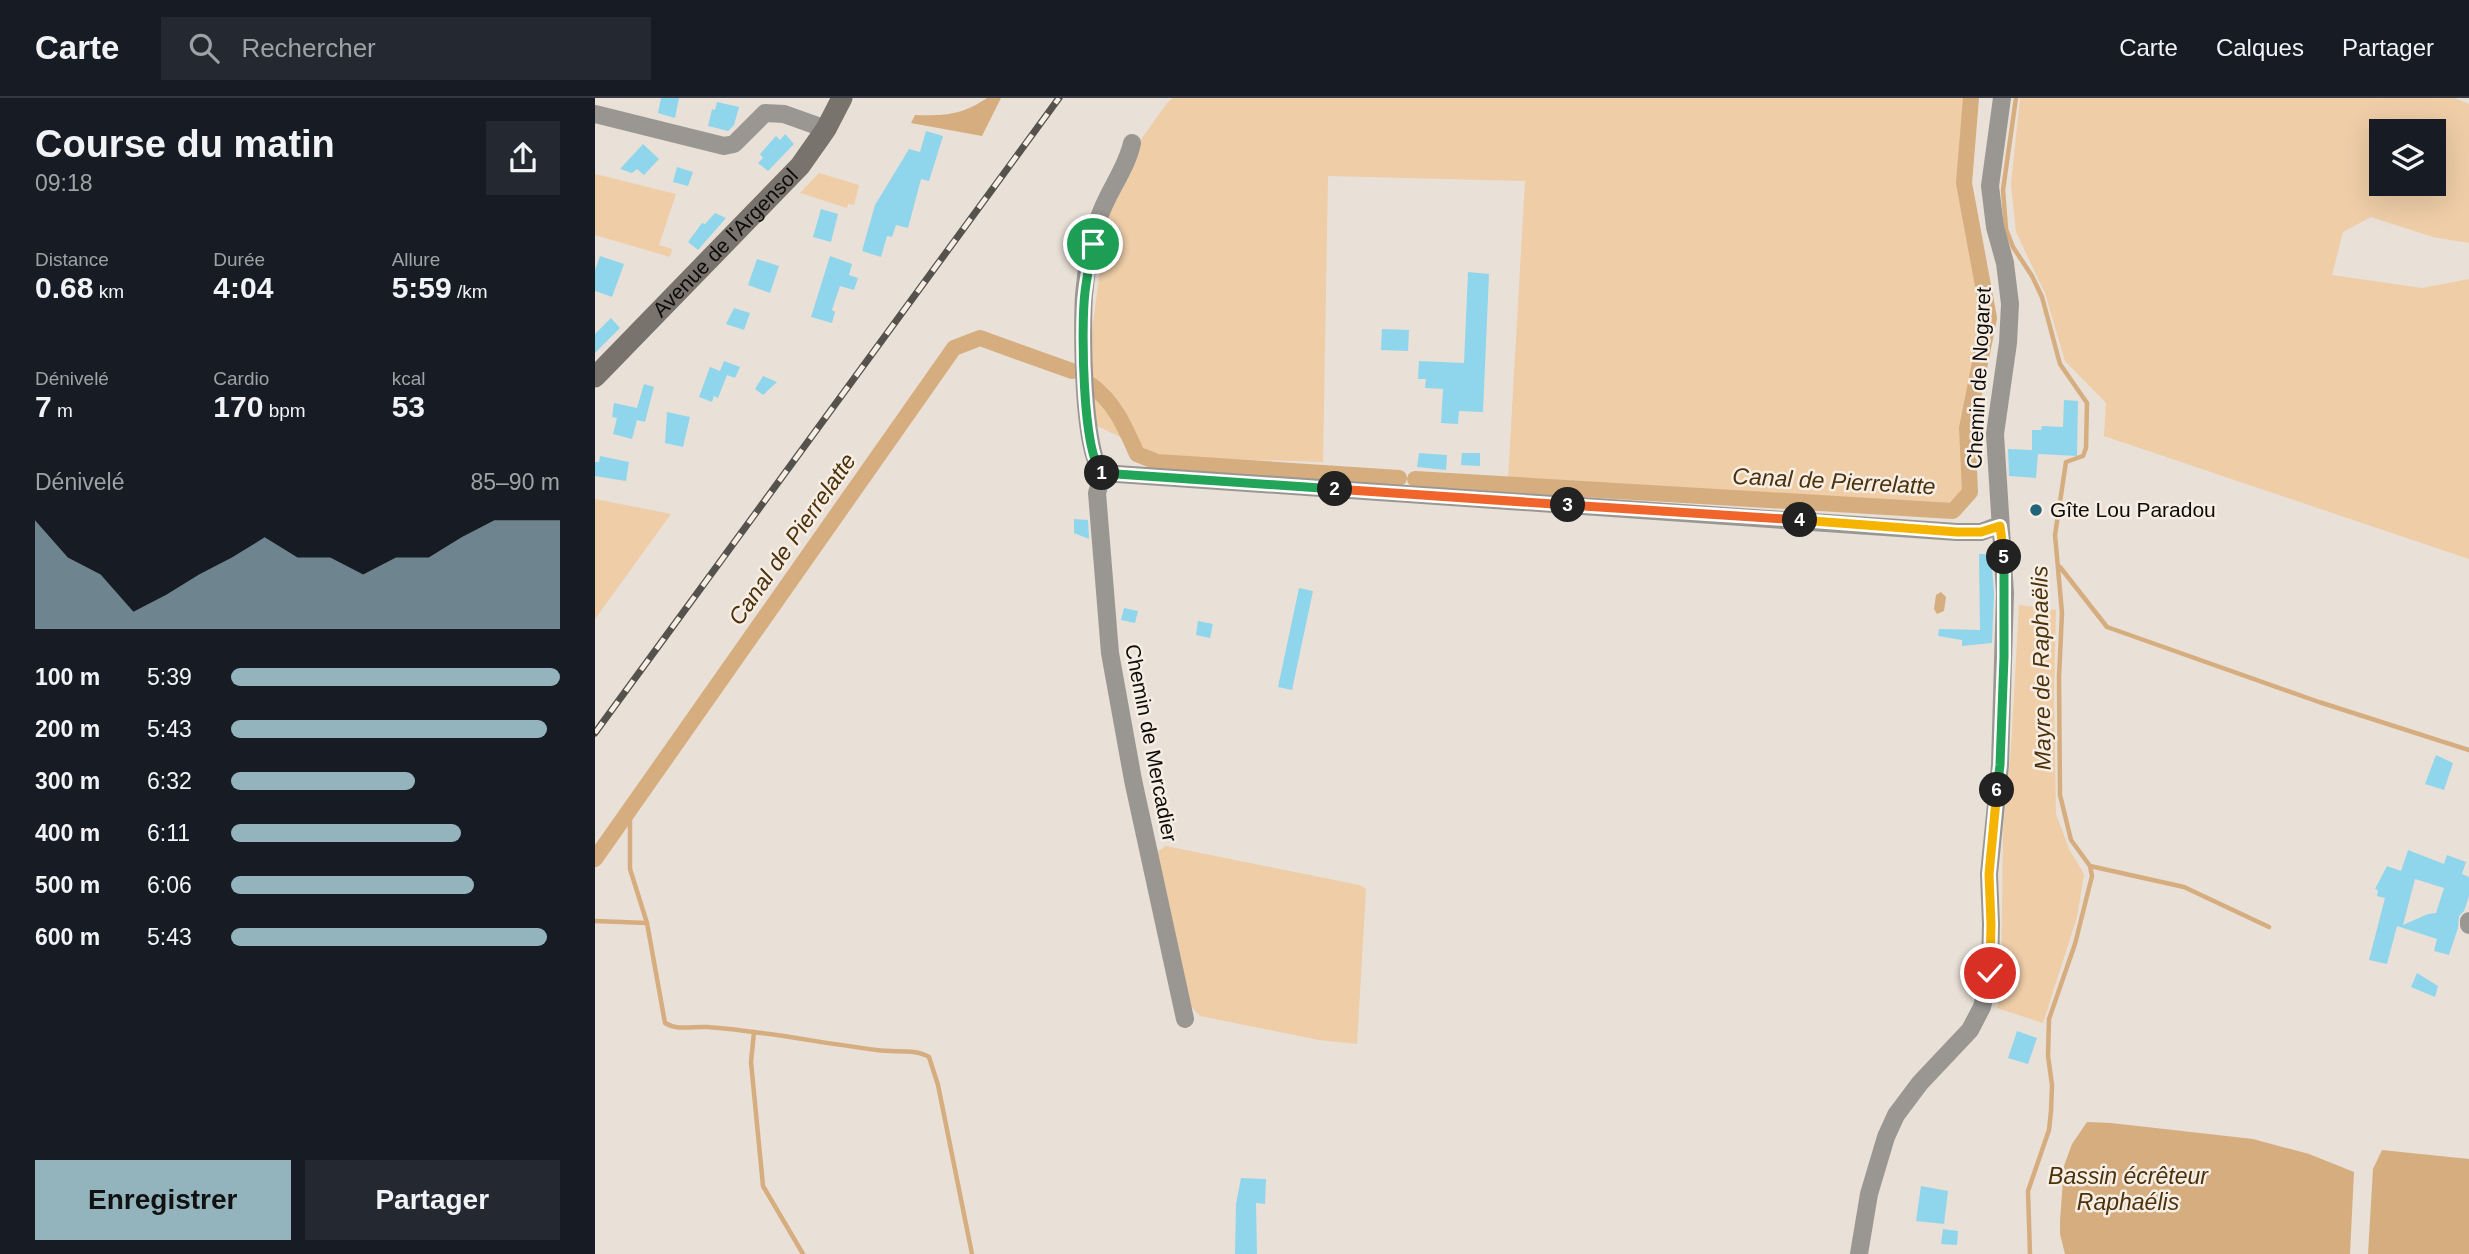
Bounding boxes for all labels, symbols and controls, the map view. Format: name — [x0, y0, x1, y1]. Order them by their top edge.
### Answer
search box — [161, 17, 651, 80]
text: Carte — [35, 29, 119, 66]
icon: search — [185, 29, 223, 67]
text: Rechercher — [241, 33, 376, 63]
text: Carte — [2119, 34, 2178, 61]
text: Calques — [2216, 34, 2304, 61]
text: Partager — [2342, 34, 2434, 61]
map controls — [2369, 119, 2446, 196]
button: layers — [2369, 119, 2446, 196]
button: share — [486, 121, 560, 195]
text: Course du matin — [35, 123, 335, 165]
street label: Avenue de l'Argensol — [648, 164, 802, 321]
text: 09:18 — [35, 170, 93, 196]
pin — [1063, 214, 1123, 274]
icon: arrive — [1074, 225, 1112, 263]
text: Distance — [35, 249, 109, 270]
text: Durée — [213, 249, 265, 270]
text: Allure — [392, 249, 440, 270]
text: 0.68 — [35, 271, 93, 304]
text: 4:04 — [213, 271, 273, 304]
text: 5:59 — [392, 271, 452, 304]
text: km — [93, 281, 124, 302]
text: /km — [452, 281, 488, 302]
street label: Chemin de Nogaret — [1962, 286, 1995, 470]
text: Dénivelé — [35, 368, 109, 389]
text: Cardio — [213, 368, 269, 389]
text: kcal — [392, 368, 425, 389]
text: 7 — [35, 390, 52, 423]
text: 170 — [213, 390, 263, 423]
text: 53 — [392, 390, 425, 423]
text: m — [52, 400, 73, 421]
text: bpm — [263, 400, 306, 421]
water label: Canal de Pierrelatte — [723, 448, 861, 630]
pin: 1 — [1085, 456, 1119, 490]
text: 1 — [1096, 462, 1107, 483]
water label: Canal de Pierrelatte — [1732, 463, 1936, 499]
text: Dénivelé — [35, 469, 125, 495]
text: 85–90 m — [470, 469, 560, 495]
pin: 2 — [1317, 472, 1353, 506]
text: 2 — [1329, 478, 1340, 499]
pin: 3 — [1551, 488, 1585, 522]
text: 3 — [1562, 494, 1573, 515]
place label: Gîte Lou Paradou — [2050, 498, 2216, 521]
pin: 4 — [1783, 502, 1817, 538]
marker: Gîte Lou Paradou — [2028, 502, 2044, 518]
text: 4 — [1794, 509, 1805, 530]
pin: 5 — [1987, 540, 2021, 574]
text: 5 — [1998, 546, 2009, 567]
water label: Mayre de Raphaëlis — [2026, 565, 2056, 770]
street label: Chemin de Mercadier — [1121, 642, 1182, 844]
text: 100 m — [35, 664, 100, 690]
text: 5:39 — [147, 664, 192, 690]
text: 200 m — [35, 716, 100, 742]
text: 5:43 — [147, 716, 192, 742]
text: 300 m — [35, 768, 100, 794]
text: 6:32 — [147, 768, 192, 794]
pin: 6 — [1979, 772, 2015, 808]
text: 6 — [1991, 779, 2002, 800]
text: 400 m — [35, 820, 100, 846]
text: 6:11 — [147, 820, 190, 846]
text: 500 m — [35, 872, 100, 898]
text: 6:06 — [147, 872, 192, 898]
text: 600 m — [35, 924, 100, 950]
text: 5:43 — [147, 924, 192, 950]
pin — [1960, 943, 2020, 1003]
icon: check — [1971, 954, 2009, 992]
button: Enregistrer — [35, 1160, 291, 1240]
button: Partager — [305, 1160, 560, 1240]
water label: Bassin écrêteur Raphaélis — [2048, 1163, 2209, 1215]

